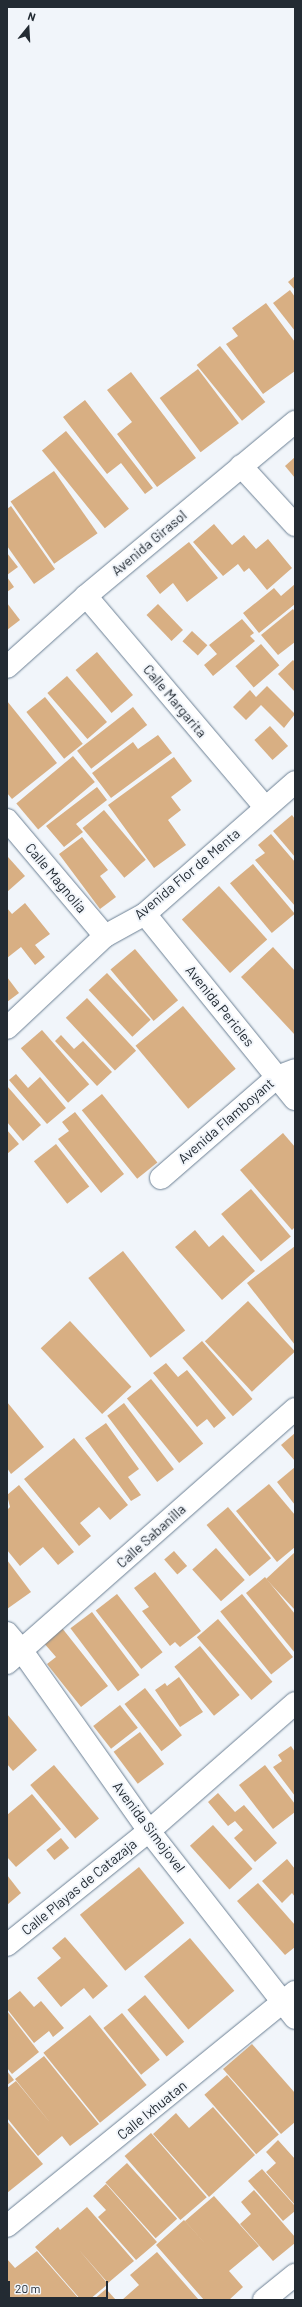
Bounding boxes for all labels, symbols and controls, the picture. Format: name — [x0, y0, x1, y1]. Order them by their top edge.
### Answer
north arrow — [8, 8, 48, 48]
text: N — [26, 9, 37, 23]
street label: Avenida Girasol — [108, 507, 190, 579]
street label: Calle Margarita — [140, 661, 210, 741]
street label: Avenida Flor de Menta — [131, 825, 243, 923]
street label: Calle Magnolia — [22, 840, 90, 916]
street label: Avenida Pericles — [182, 962, 258, 1050]
street label: Avenida Flamboyant — [175, 1075, 277, 1167]
street label: Calle Sabanilla — [113, 1501, 189, 1571]
street label: Avenida Simojovel — [109, 1778, 189, 1876]
street label: Calle Playas de Catazaja — [18, 1835, 140, 1939]
street label: Calle Ixhuatan — [114, 2077, 190, 2143]
scale bar — [10, 2273, 110, 2299]
text: 20 m — [15, 2281, 41, 2295]

